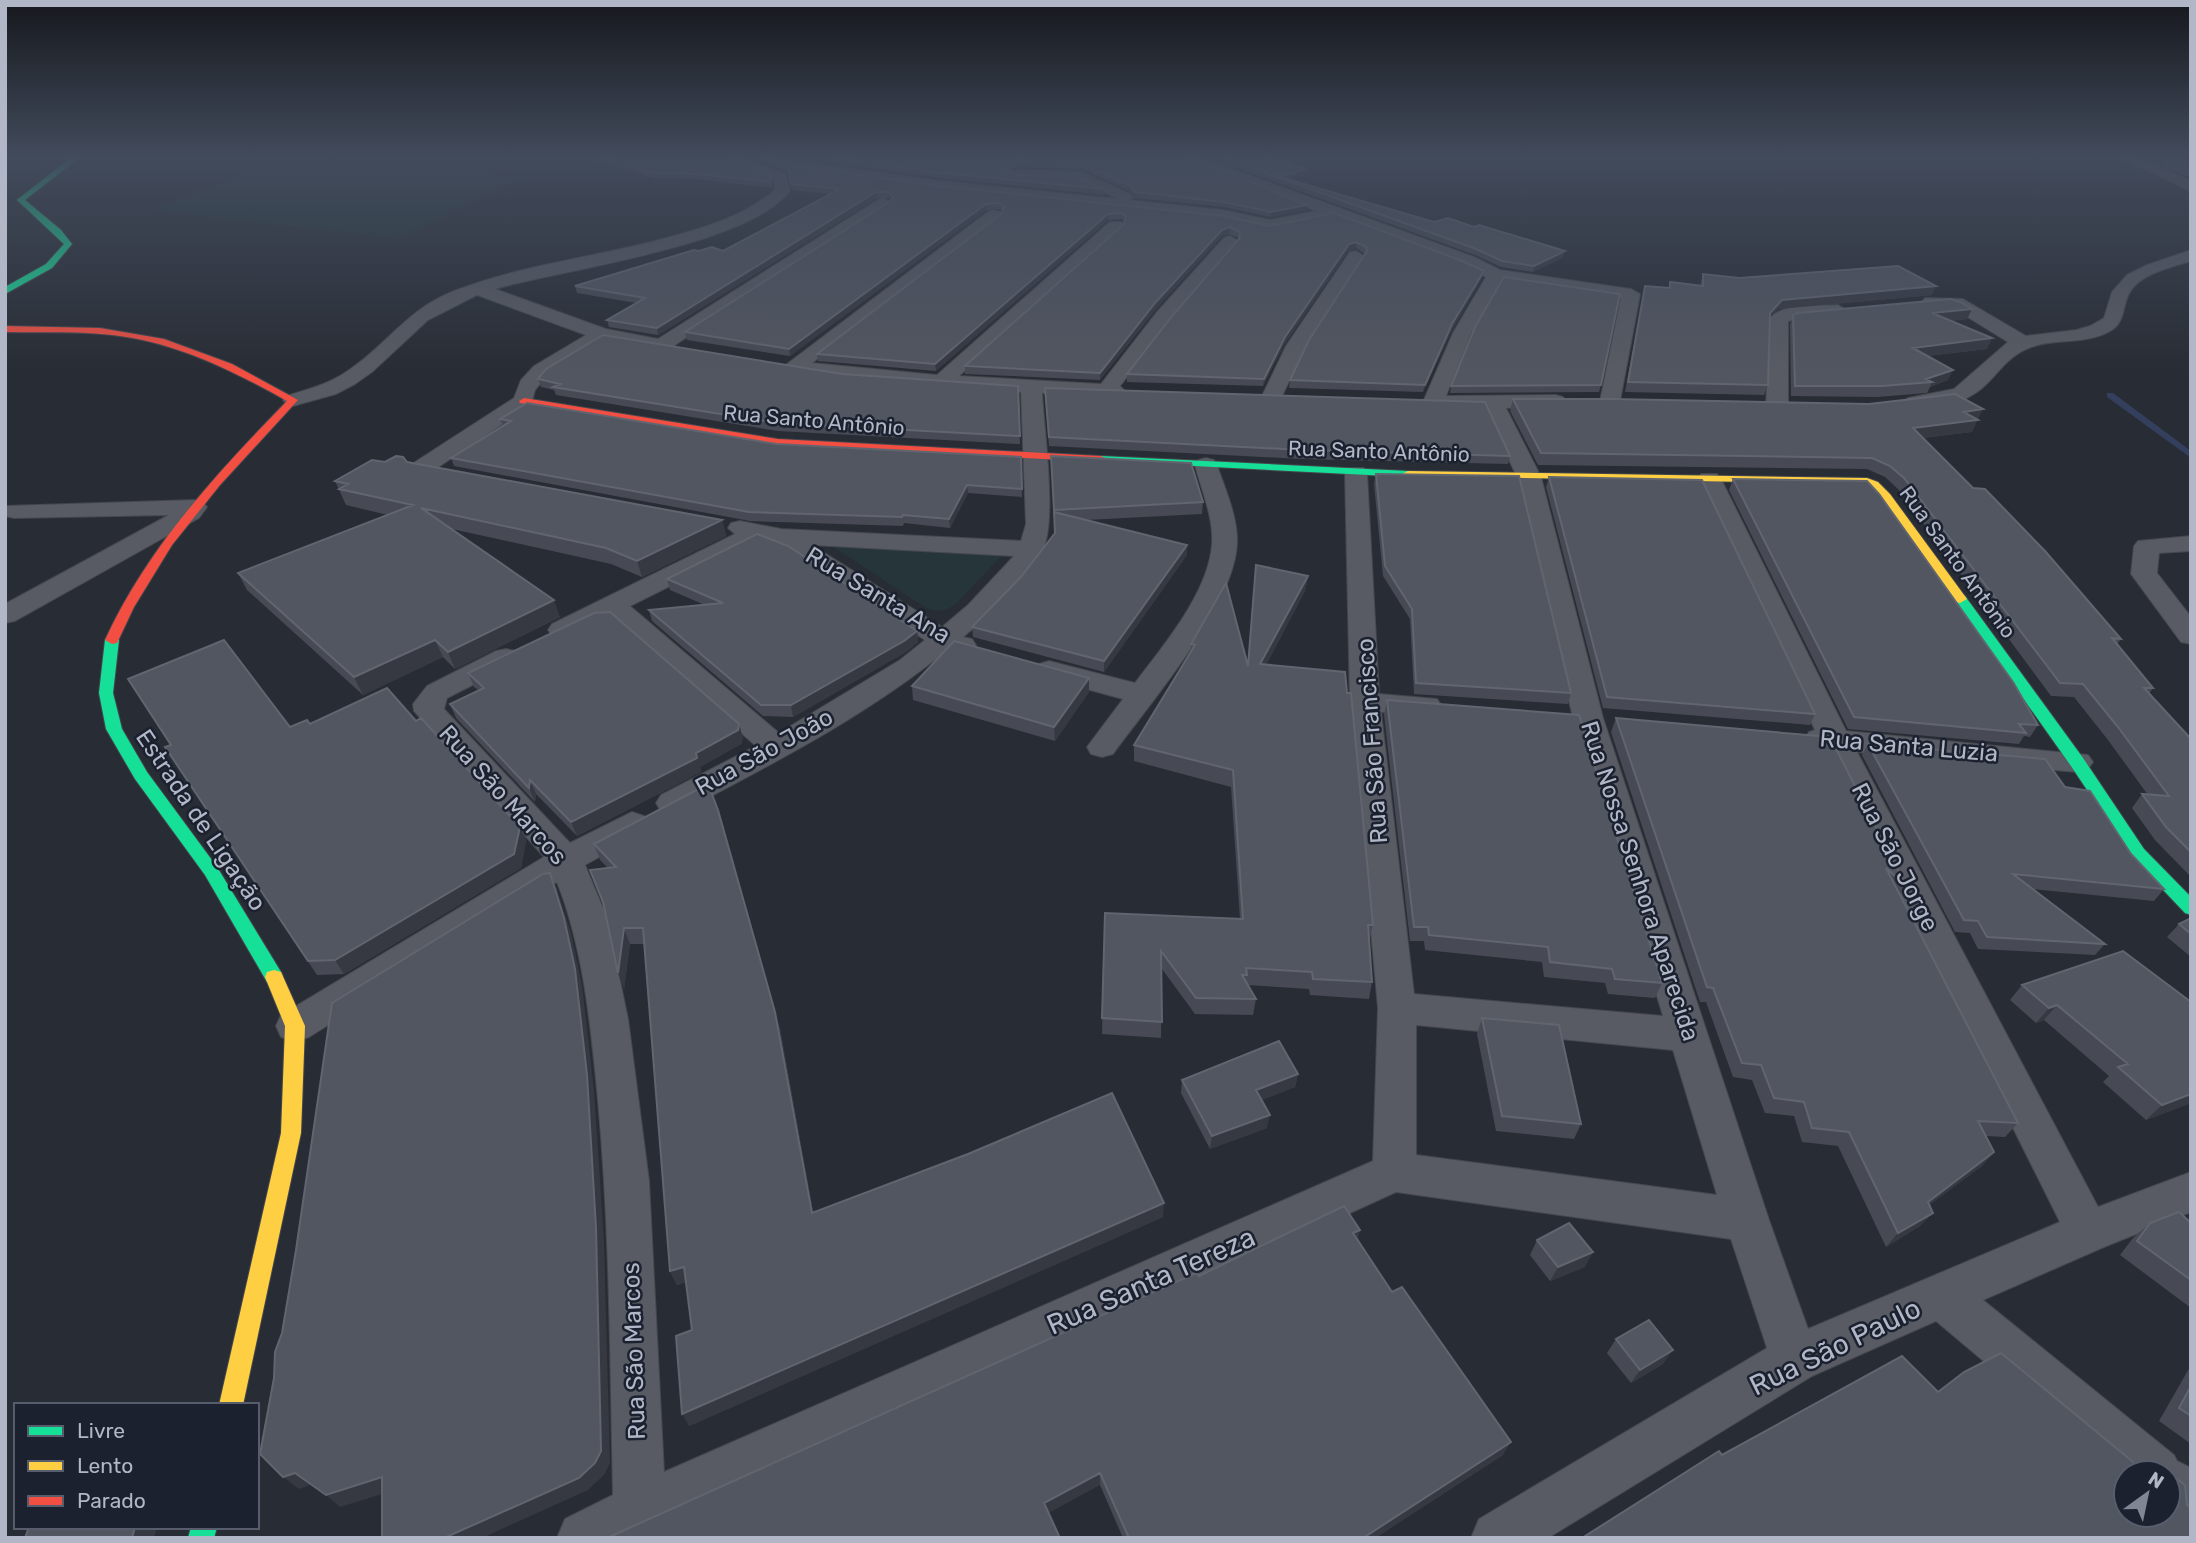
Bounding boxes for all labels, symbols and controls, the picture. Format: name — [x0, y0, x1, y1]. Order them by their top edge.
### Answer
street label: Rua Santo Antônio — [722, 400, 906, 440]
street label: Rua Santo Antônio — [1288, 435, 1470, 467]
street label: Rua Santo Antônio — [1894, 481, 2022, 643]
street label: Rua Santa Ana — [801, 541, 955, 649]
street label: Rua São Francisco — [1351, 637, 1393, 845]
street label: Rua São João — [690, 703, 838, 801]
street label: Rua Nossa Senhora Aparecida — [1575, 718, 1705, 1044]
street label: Rua São Marcos — [433, 720, 573, 870]
street label: Estrada de Ligação — [130, 724, 272, 916]
street label: Rua Santa Luzia — [1819, 724, 1999, 768]
street label: Rua São Jorge — [1846, 778, 1944, 936]
street label: Rua Santa Tereza — [1042, 1220, 1260, 1342]
street label: Rua São Marcos — [617, 1262, 651, 1440]
street label: Rua São Paulo — [1744, 1291, 1926, 1403]
legend — [14, 1403, 259, 1529]
text: Livre — [77, 1418, 125, 1443]
text: Lento — [77, 1453, 133, 1478]
north arrow — [2112, 1459, 2182, 1529]
text: N — [2144, 1467, 2168, 1494]
text: Parado — [77, 1488, 146, 1513]

